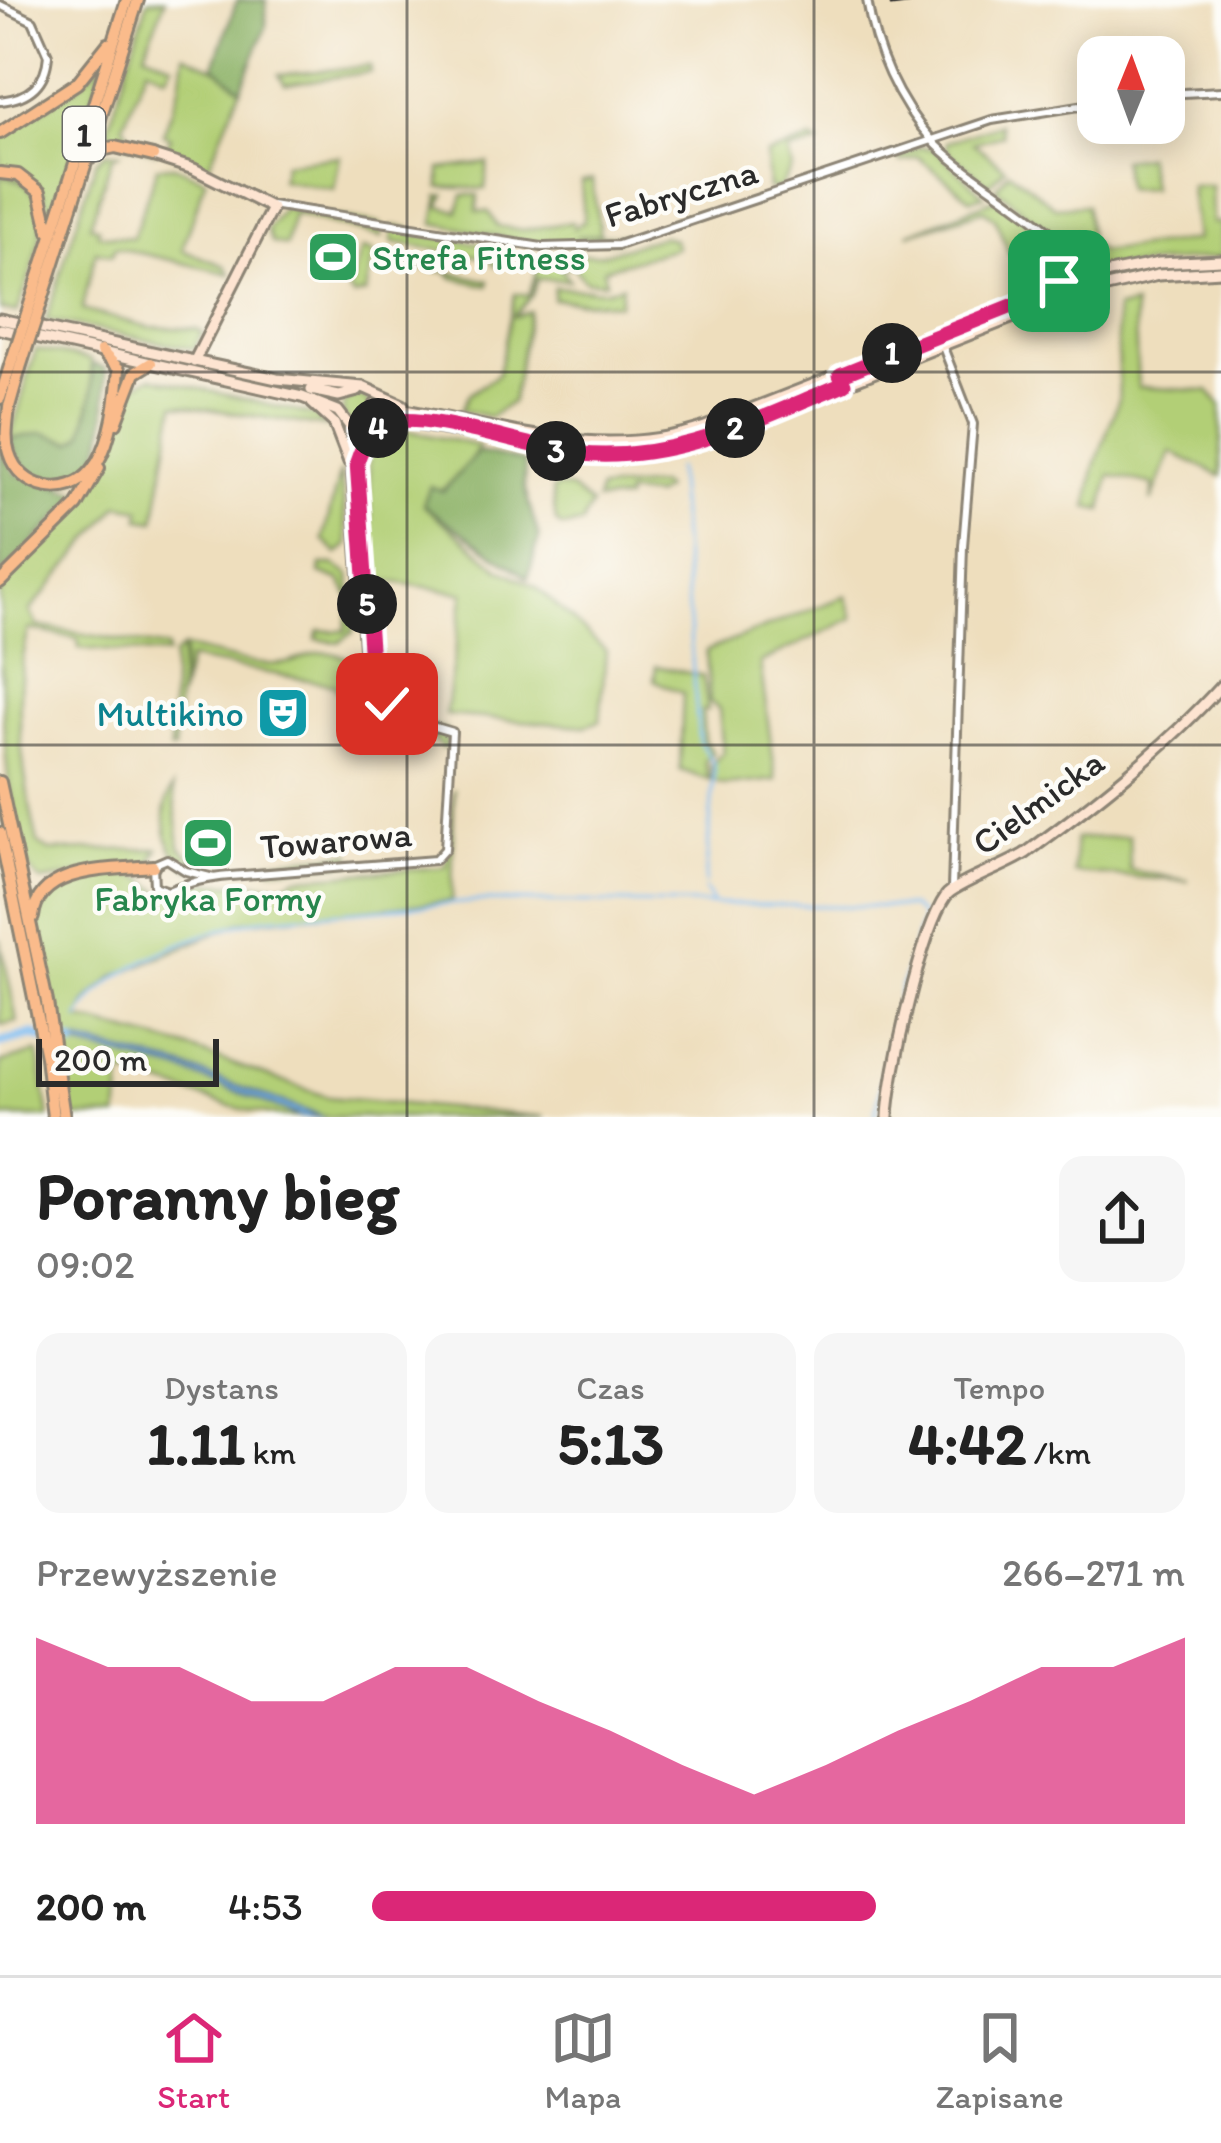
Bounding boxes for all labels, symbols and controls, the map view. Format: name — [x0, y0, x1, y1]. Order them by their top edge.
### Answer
north arrow — [1077, 36, 1185, 144]
map controls — [1077, 36, 1185, 144]
road number: 1 — [63, 107, 105, 161]
street label: Fabryczna — [599, 149, 763, 237]
sports icon: Strefa Fitness — [305, 229, 361, 285]
pin — [1008, 230, 1110, 332]
place label: Strefa Fitness — [372, 236, 586, 279]
icon: arrive — [1026, 248, 1092, 314]
pin: 1 — [862, 323, 922, 383]
text: 1 — [884, 333, 900, 372]
pin: 4 — [348, 398, 408, 458]
pin: 2 — [705, 398, 765, 458]
text: 4 — [368, 408, 388, 447]
text: 2 — [726, 408, 744, 447]
pin: 3 — [526, 421, 586, 481]
text: 3 — [547, 431, 565, 470]
pin: 5 — [337, 574, 397, 634]
text: 5 — [358, 584, 376, 623]
pin — [336, 653, 438, 755]
icon: check — [354, 671, 420, 737]
theatre icon: Multikino — [255, 685, 311, 741]
place label: Multikino — [97, 692, 244, 735]
street label: Cielmicka — [964, 740, 1112, 864]
street label: Towarowa — [258, 812, 414, 868]
sports icon: Fabryka Formy — [180, 815, 236, 871]
place label: Fabryka Formy — [94, 877, 322, 920]
scale bar — [36, 1033, 219, 1086]
text: 200 m — [54, 1040, 147, 1079]
text: Poranny bieg — [36, 1156, 399, 1236]
button: share — [1059, 1156, 1185, 1282]
text: 09:02 — [36, 1241, 135, 1288]
text: Dystans — [164, 1368, 279, 1407]
text: Czas — [576, 1368, 645, 1407]
text: Tempo — [954, 1368, 1045, 1407]
text: 1.11 — [147, 1407, 245, 1479]
text: 5:13 — [557, 1407, 664, 1479]
text: 4:42 — [908, 1407, 1026, 1479]
text: km — [245, 1433, 296, 1472]
text: /km — [1026, 1433, 1091, 1472]
text: Przewyższenie — [36, 1549, 278, 1596]
text: 266–271 m — [1002, 1549, 1185, 1596]
text: 200 m — [36, 1883, 146, 1930]
text: 4:53 — [228, 1883, 303, 1930]
tab: Start — [157, 2005, 230, 2116]
tab: Mapa — [545, 2005, 621, 2116]
tab: Zapisane — [936, 2005, 1064, 2116]

